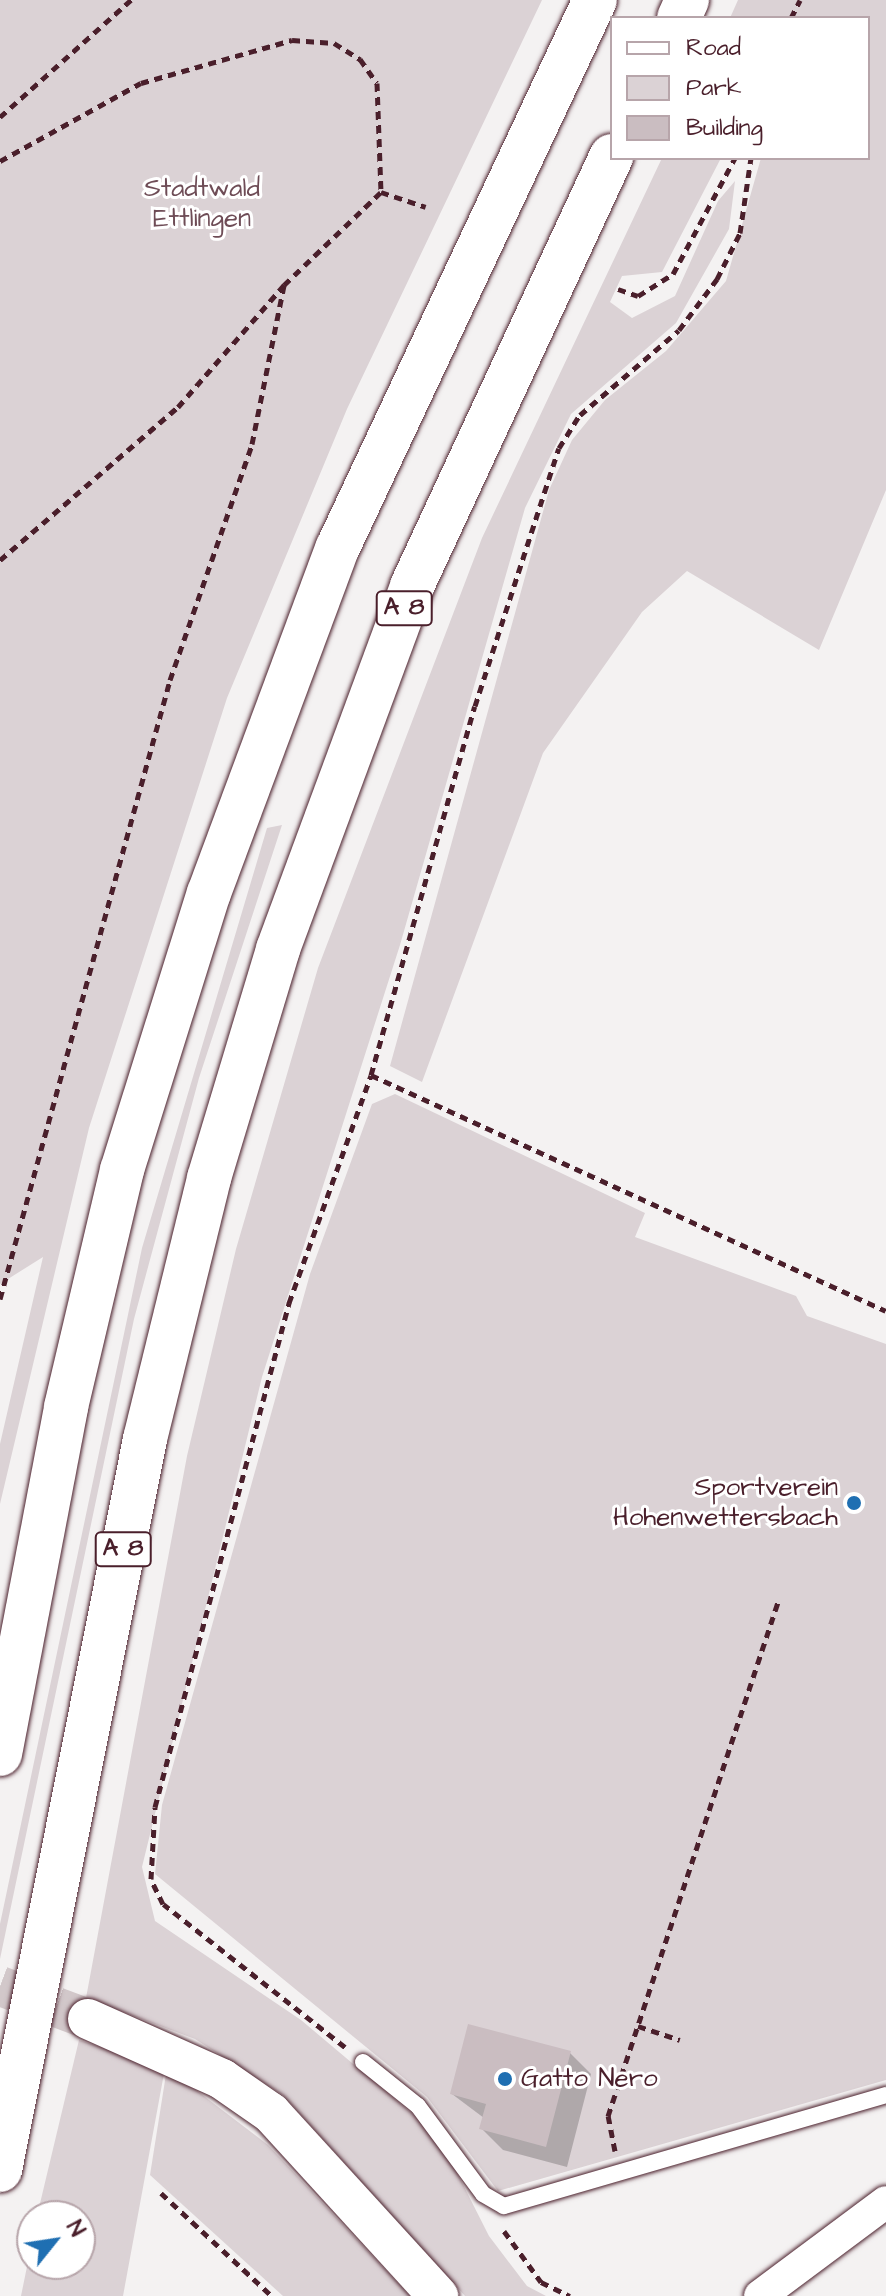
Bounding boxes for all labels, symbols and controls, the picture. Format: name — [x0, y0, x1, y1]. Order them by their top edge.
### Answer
legend — [610, 16, 870, 160]
text: Road — [686, 31, 741, 65]
text: Park — [686, 71, 742, 105]
text: Building — [686, 111, 763, 145]
park label: Stadtwald Ettlingen — [144, 173, 260, 234]
road number: A 8 — [374, 588, 434, 628]
place label: Sportverein Hohenwettersbach — [613, 1472, 838, 1534]
marker: Sportverein Hohenwettersbach — [845, 1494, 863, 1512]
road number: A 8 — [93, 1529, 153, 1569]
place label: Gatto Nero — [521, 2063, 658, 2095]
marker: Gatto Nero — [496, 2070, 514, 2088]
north arrow — [16, 2200, 96, 2280]
text: N — [59, 2215, 92, 2242]

